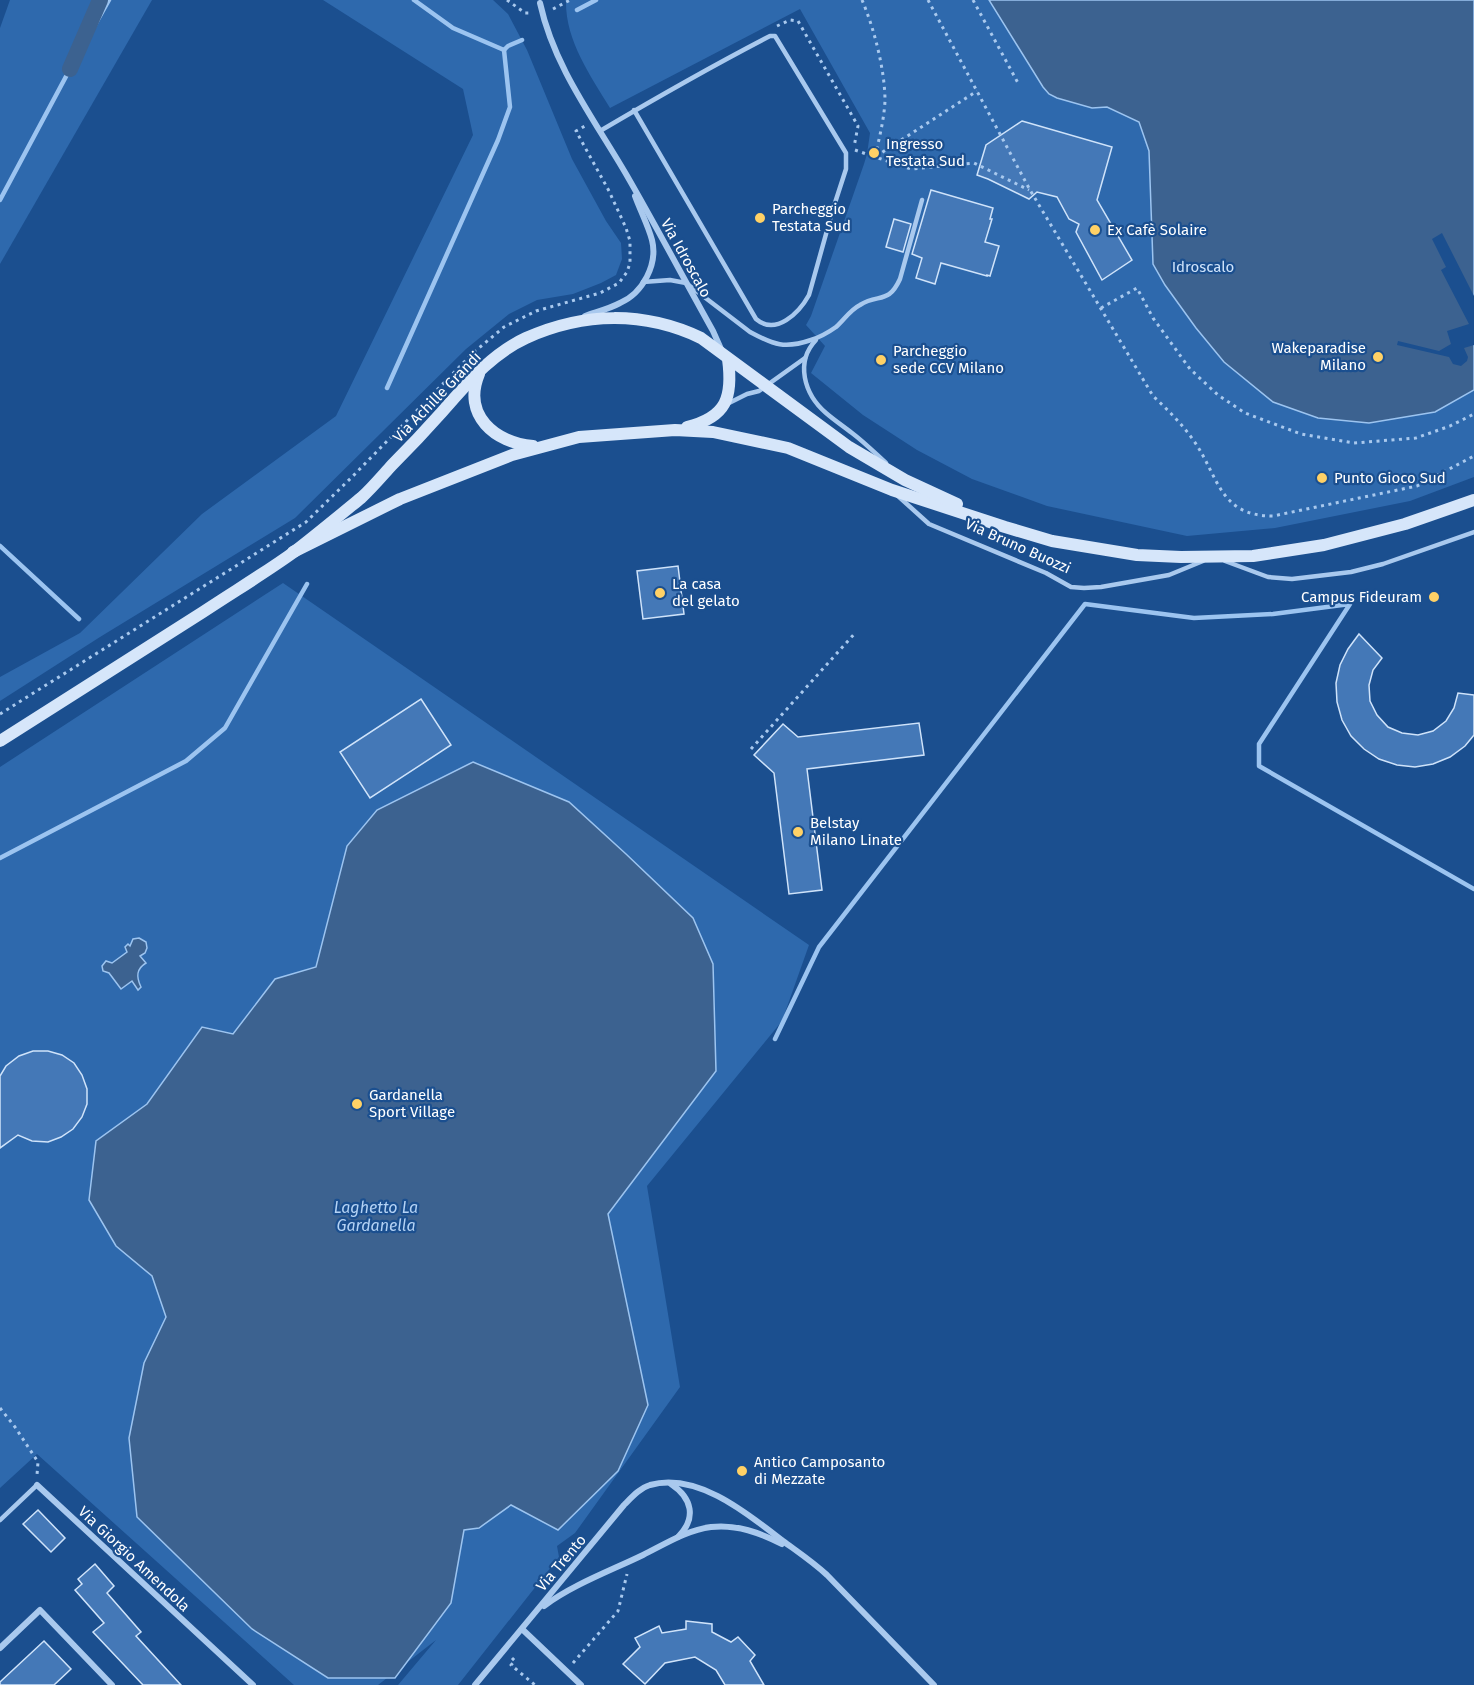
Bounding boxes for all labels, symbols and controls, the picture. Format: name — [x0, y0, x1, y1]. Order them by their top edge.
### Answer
place label: Ingresso Testata Sud — [886, 135, 965, 170]
marker: Ingresso Testata Sud — [867, 146, 881, 160]
place label: Parcheggio Testata Sud — [772, 200, 851, 235]
marker: Parcheggio Testata Sud — [753, 211, 767, 225]
street label: Via Idroscalo — [657, 215, 715, 301]
place label: Ex Cafè Solaire — [1107, 221, 1207, 239]
marker: Ex Cafè Solaire — [1088, 223, 1102, 237]
park label: Idroscalo — [1172, 258, 1234, 276]
place label: Wakeparadise Milano — [1271, 339, 1366, 374]
place label: Parcheggio sede CCV Milano — [893, 342, 1004, 377]
street label: Via Achille Grandi — [389, 348, 485, 446]
marker: Wakeparadise Milano — [1371, 350, 1385, 364]
marker: Parcheggio sede CCV Milano — [874, 353, 888, 367]
place label: Punto Gioco Sud — [1334, 469, 1446, 487]
marker: Punto Gioco Sud — [1315, 471, 1329, 485]
street label: Via Bruno Buozzi — [962, 515, 1074, 577]
place label: La casa del gelato — [672, 575, 740, 610]
marker: La casa del gelato — [653, 586, 667, 600]
place label: Campus Fideuram — [1301, 588, 1422, 606]
marker: Campus Fideuram — [1427, 590, 1441, 604]
place label: Belstay Milano Linate — [810, 814, 902, 849]
marker: Belstay Milano Linate — [791, 825, 805, 839]
place label: Gardanella Sport Village — [369, 1086, 455, 1121]
marker: Gardanella Sport Village — [350, 1097, 364, 1111]
water label: Laghetto La Gardanella — [334, 1198, 418, 1235]
place label: Antico Camposanto di Mezzate — [754, 1453, 885, 1488]
marker: Antico Camposanto di Mezzate — [735, 1464, 749, 1478]
street label: Via Giorgio Amendola — [74, 1503, 194, 1615]
street label: Via Trento — [532, 1531, 590, 1595]

